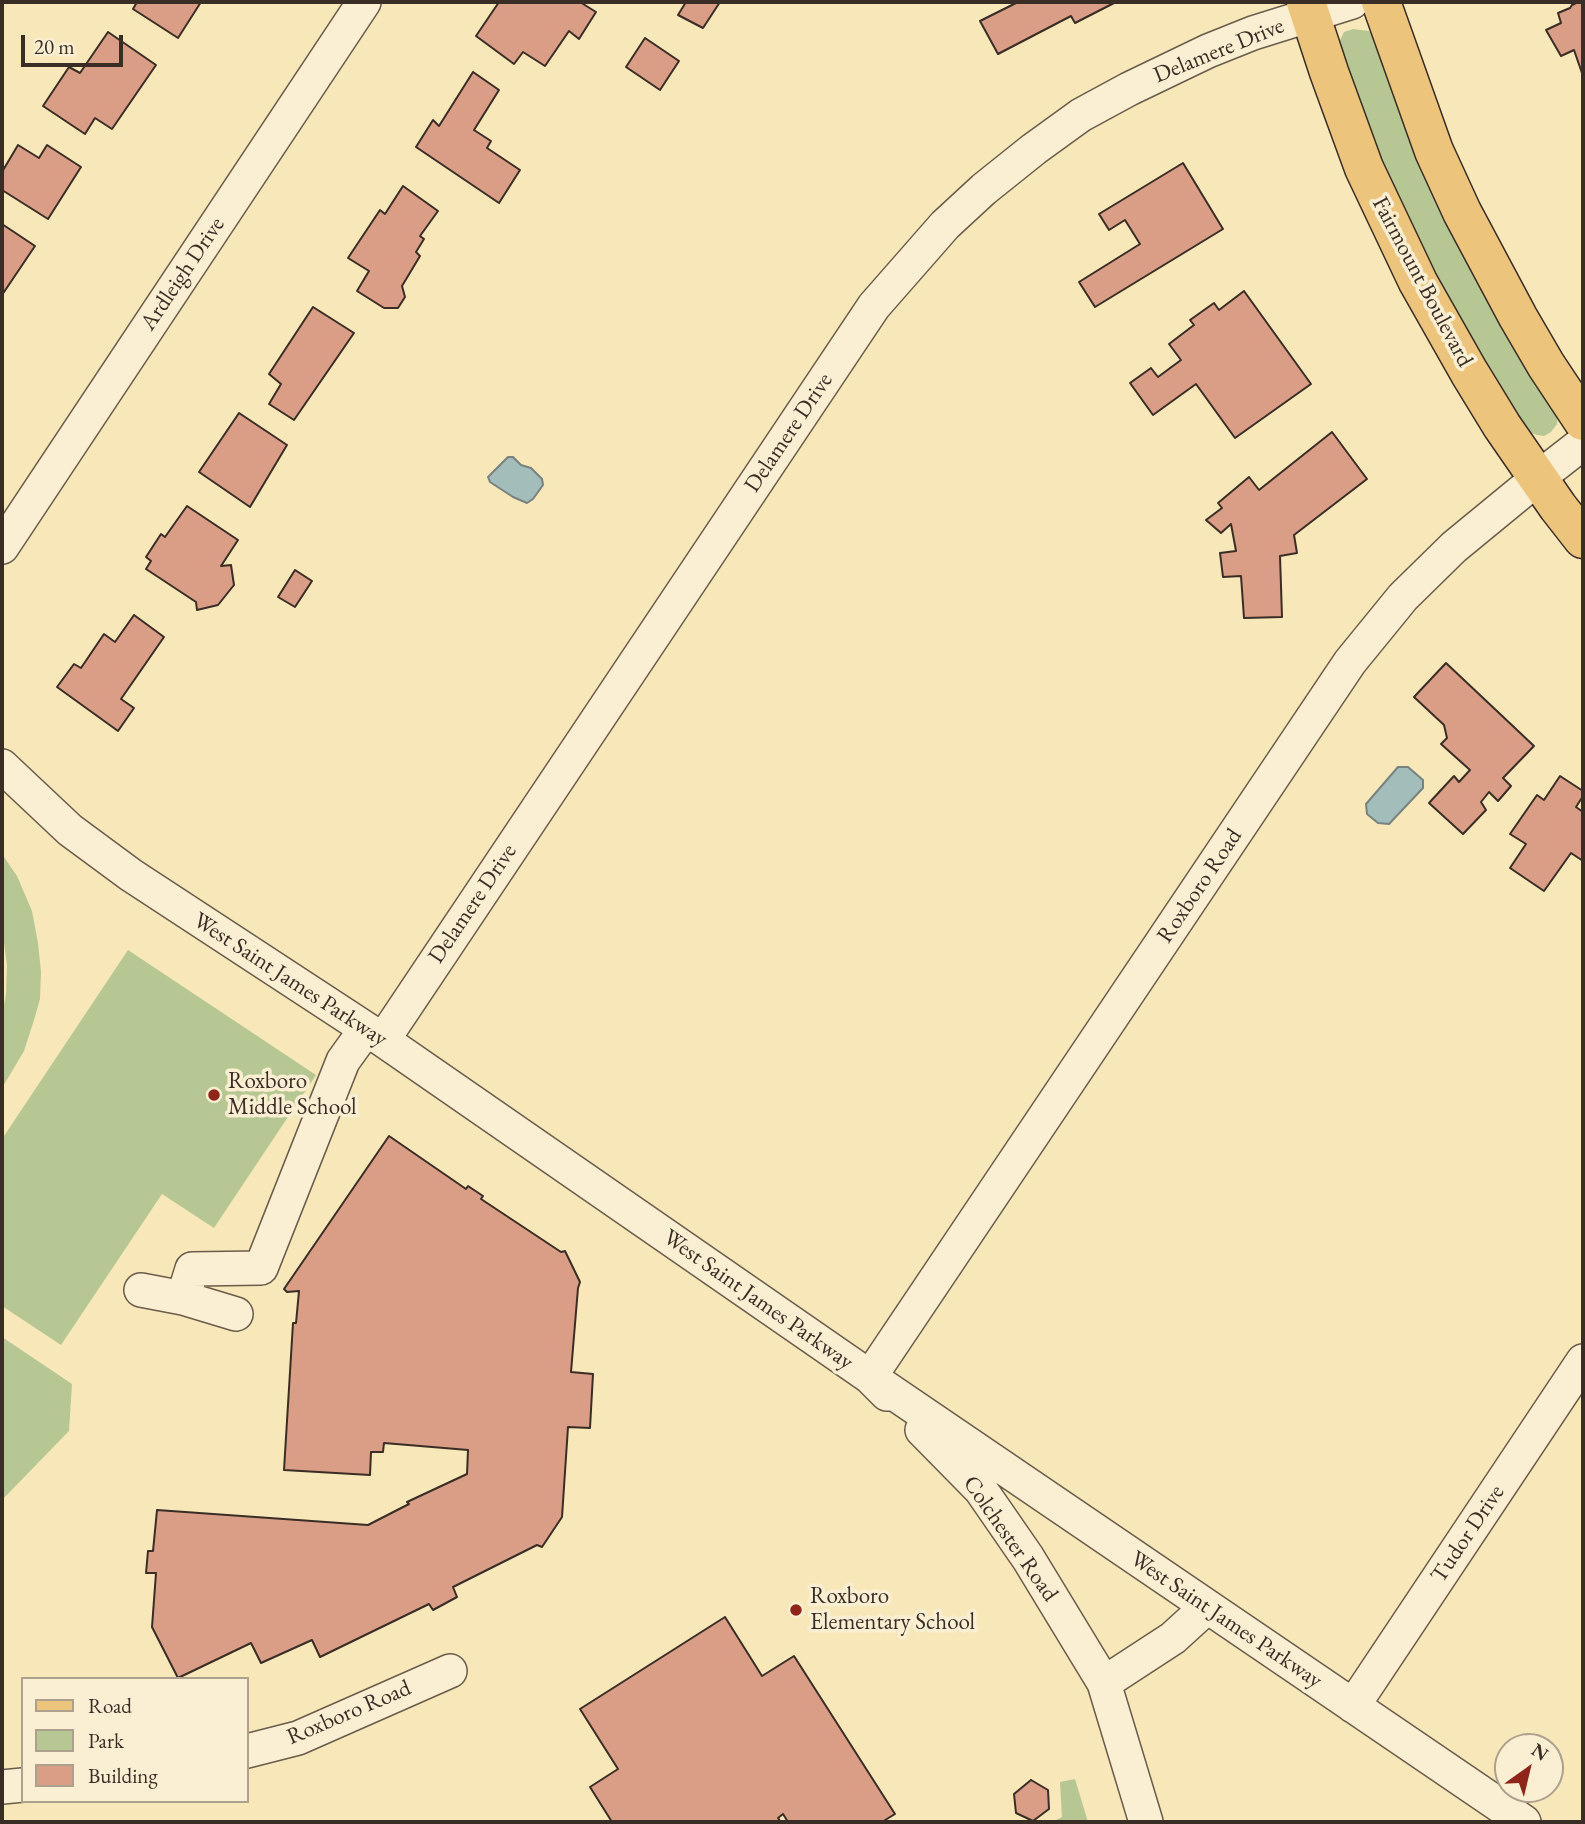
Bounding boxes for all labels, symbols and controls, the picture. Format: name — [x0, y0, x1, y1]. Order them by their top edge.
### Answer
street label: Delamere Drive — [1150, 12, 1288, 90]
scale bar — [24, 21, 126, 65]
text: 20 m — [34, 33, 75, 60]
street label: Fairmount Boulevard — [1366, 192, 1478, 372]
street label: Ardleigh Drive — [135, 212, 231, 336]
street label: Delamere Drive — [739, 368, 839, 498]
street label: Roxboro Road — [1152, 824, 1248, 948]
street label: Delamere Drive — [423, 839, 523, 969]
street label: West Saint James Parkway — [188, 907, 392, 1053]
place label: Roxboro Middle School — [228, 1068, 357, 1122]
marker: Roxboro Middle School — [206, 1087, 222, 1103]
street label: West Saint James Parkway — [658, 1224, 858, 1376]
street label: Colchester Road — [957, 1471, 1063, 1607]
street label: Tudor Drive — [1425, 1480, 1511, 1588]
street label: West Saint James Parkway — [1125, 1545, 1327, 1695]
place label: Roxboro Elementary School — [810, 1583, 975, 1637]
marker: Roxboro Elementary School — [788, 1602, 804, 1618]
street label: Roxboro Road — [283, 1675, 415, 1751]
legend — [21, 1677, 248, 1803]
text: Road — [88, 1692, 132, 1719]
text: Park — [88, 1727, 124, 1754]
north arrow — [1494, 1733, 1564, 1803]
text: N — [1527, 1737, 1553, 1766]
text: Building — [88, 1762, 158, 1789]

